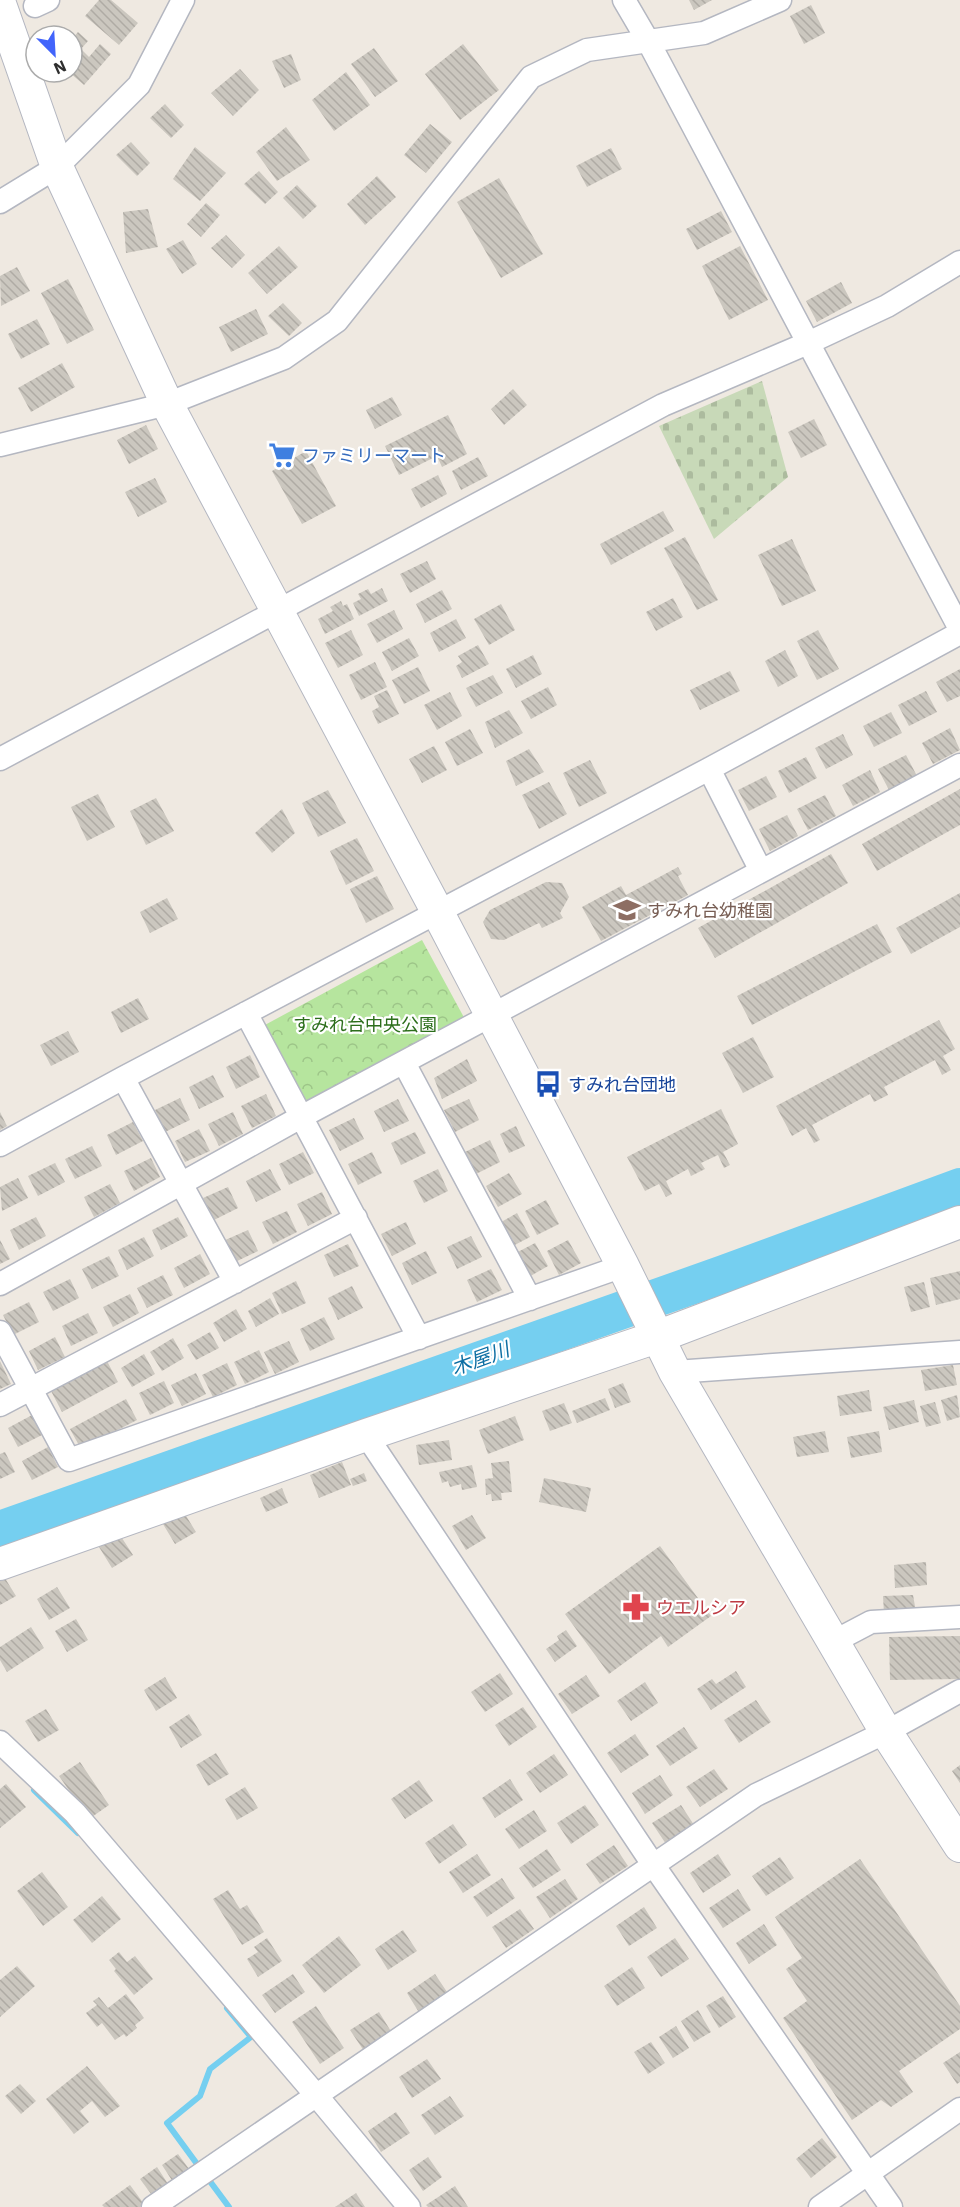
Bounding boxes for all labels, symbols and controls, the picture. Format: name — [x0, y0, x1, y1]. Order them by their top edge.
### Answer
north arrow — [24, 24, 84, 84]
text: N — [51, 56, 69, 79]
supermarket icon: ファミリーマート — [267, 440, 297, 470]
place label: ファミリーマート — [302, 444, 446, 467]
school or university icon: すみれ台幼稚園 — [612, 895, 642, 925]
place label: すみれ台幼稚園 — [647, 899, 773, 922]
park label: すみれ台中央公園 — [293, 1013, 437, 1036]
bus stop icon: すみれ台団地 — [533, 1069, 563, 1099]
place label: すみれ台団地 — [568, 1073, 676, 1096]
water label: 木屋川 — [447, 1334, 515, 1381]
pharmacy icon: ウエルシア — [621, 1592, 651, 1622]
place label: ウエルシア — [656, 1596, 746, 1619]

